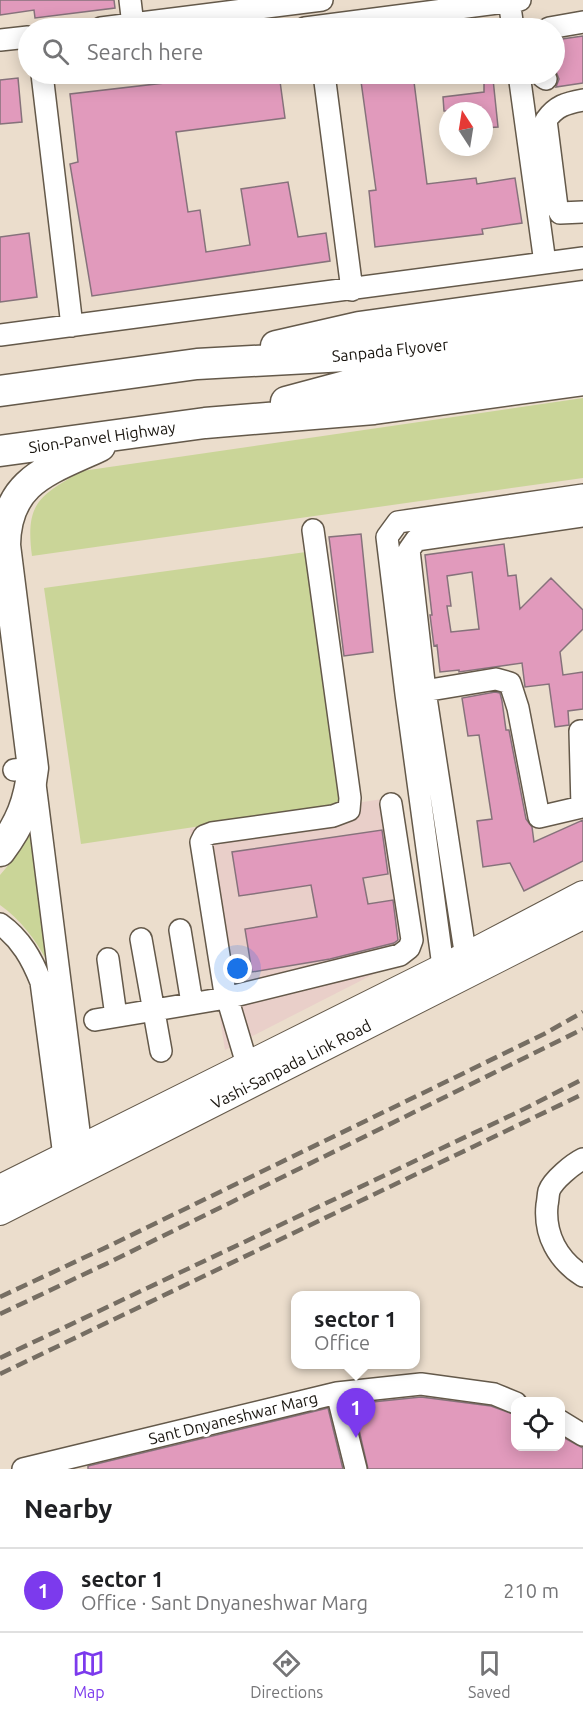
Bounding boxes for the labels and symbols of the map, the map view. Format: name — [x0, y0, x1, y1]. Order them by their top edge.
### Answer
north arrow — [439, 102, 493, 156]
street label: Sanpada Flyover — [331, 335, 449, 365]
street label: Sion-Panvel Highway — [27, 418, 177, 456]
your location — [223, 954, 252, 983]
street label: Vashi-Sanpada Link Road — [208, 1016, 374, 1112]
street label: Sant Dnyaneshwar Marg — [147, 1388, 319, 1448]
pin: 1 — [336, 1388, 376, 1438]

